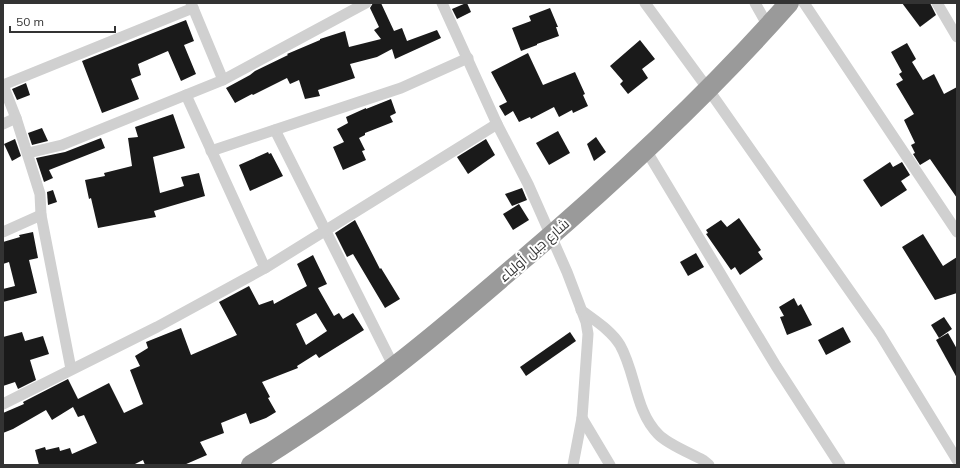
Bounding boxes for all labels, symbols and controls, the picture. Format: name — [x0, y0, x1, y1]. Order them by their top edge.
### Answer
scale bar — [10, 8, 115, 34]
text: 50 m — [16, 14, 44, 29]
street label: شارع جبل أولياء — [495, 215, 573, 285]

